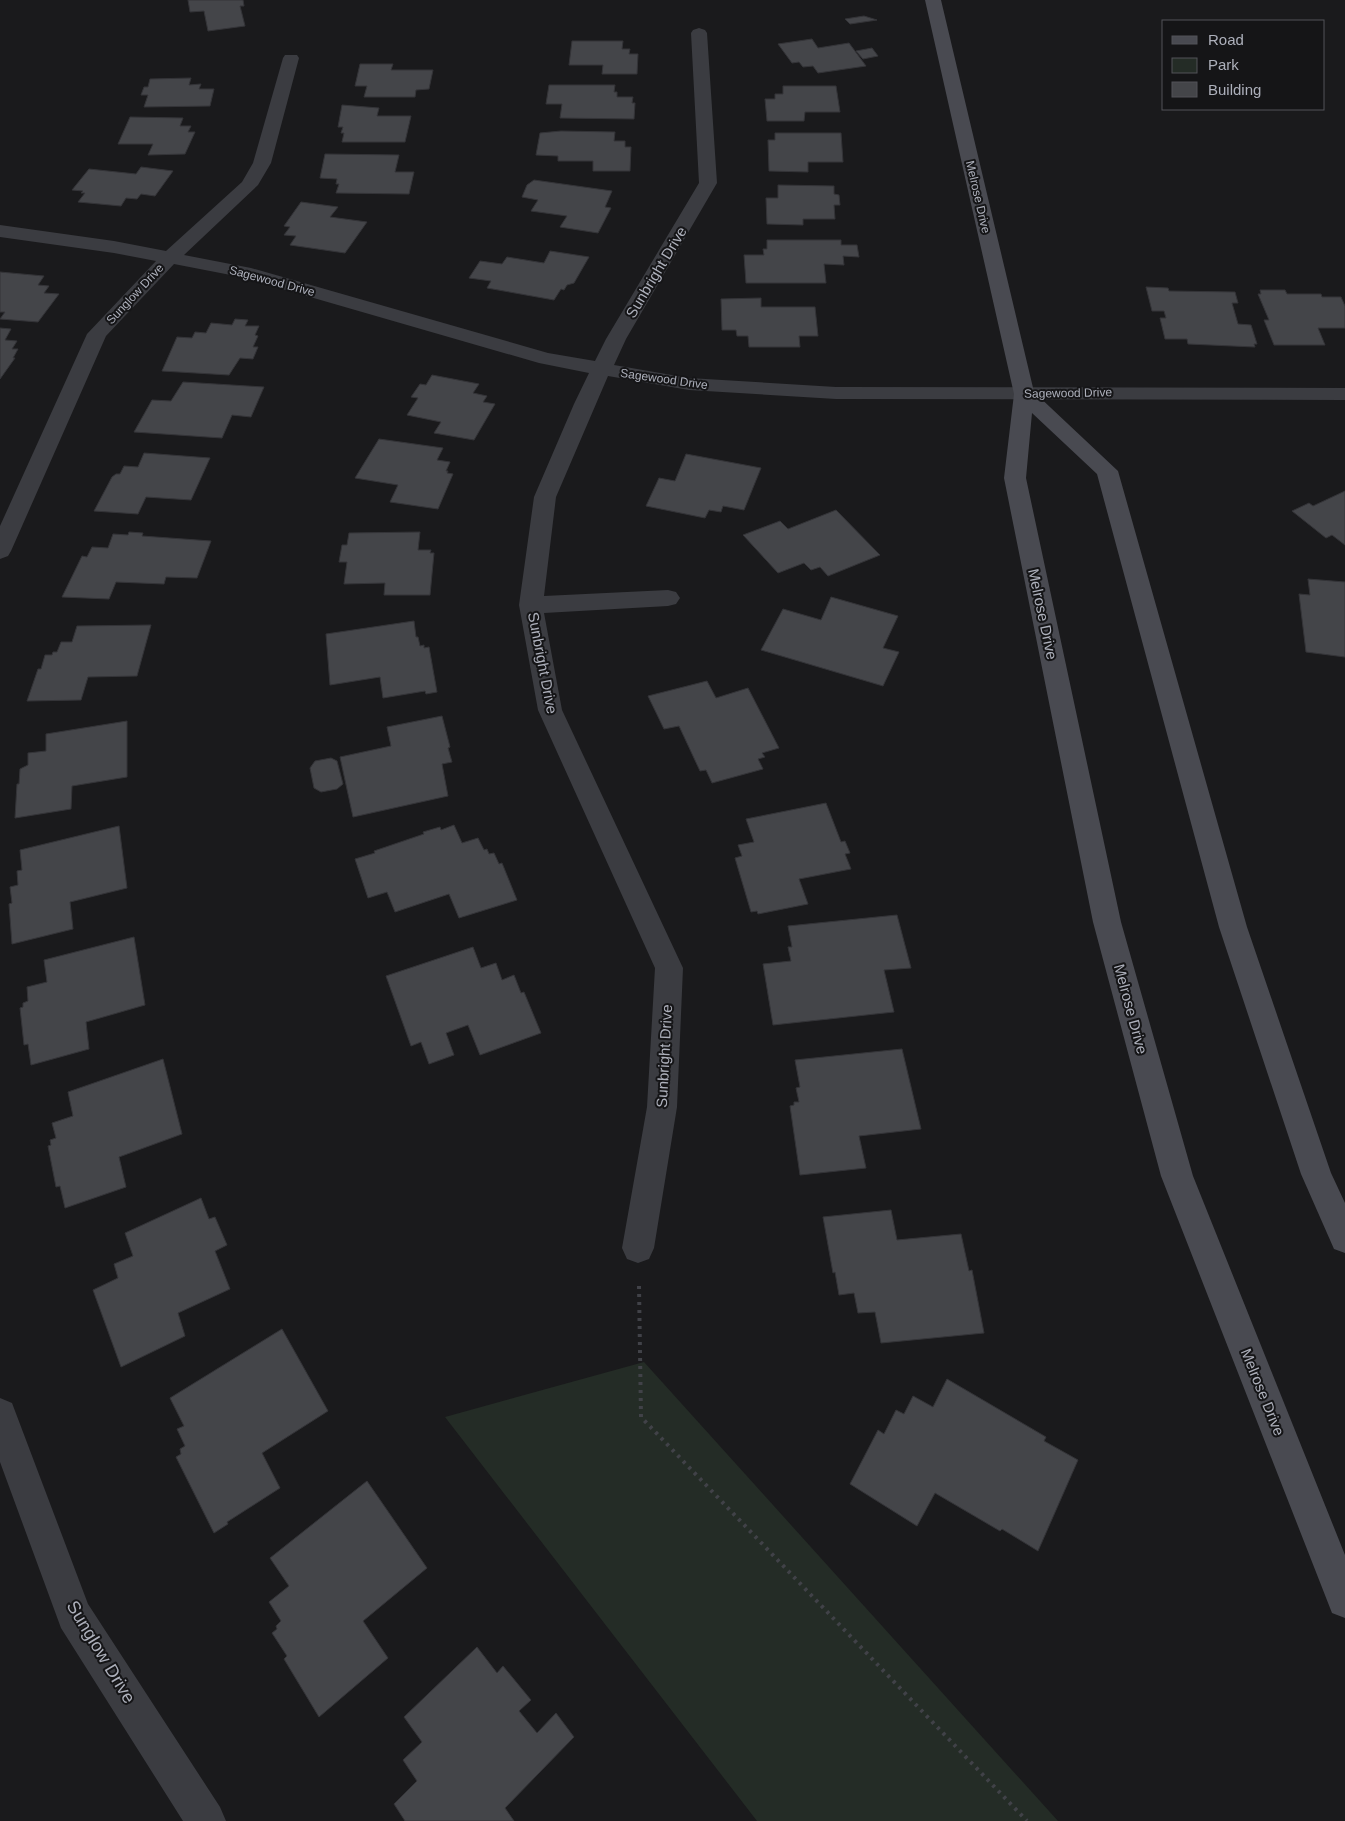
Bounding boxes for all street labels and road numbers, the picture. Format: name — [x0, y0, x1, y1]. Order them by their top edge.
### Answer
street label: Melrose Drive — [963, 159, 993, 235]
street label: Sunbright Drive — [622, 223, 690, 321]
street label: Sunglow Drive — [103, 261, 167, 327]
street label: Sagewood Drive — [228, 263, 317, 299]
street label: Sagewood Drive — [619, 366, 709, 392]
street label: Sagewood Drive — [1024, 385, 1112, 401]
street label: Melrose Drive — [1025, 567, 1061, 661]
street label: Sunbright Drive — [525, 611, 561, 715]
street label: Melrose Drive — [1111, 962, 1151, 1056]
street label: Sunbright Drive — [653, 1004, 675, 1108]
street label: Melrose Drive — [1238, 1346, 1288, 1438]
street label: Sunglow Drive — [63, 1597, 139, 1707]

